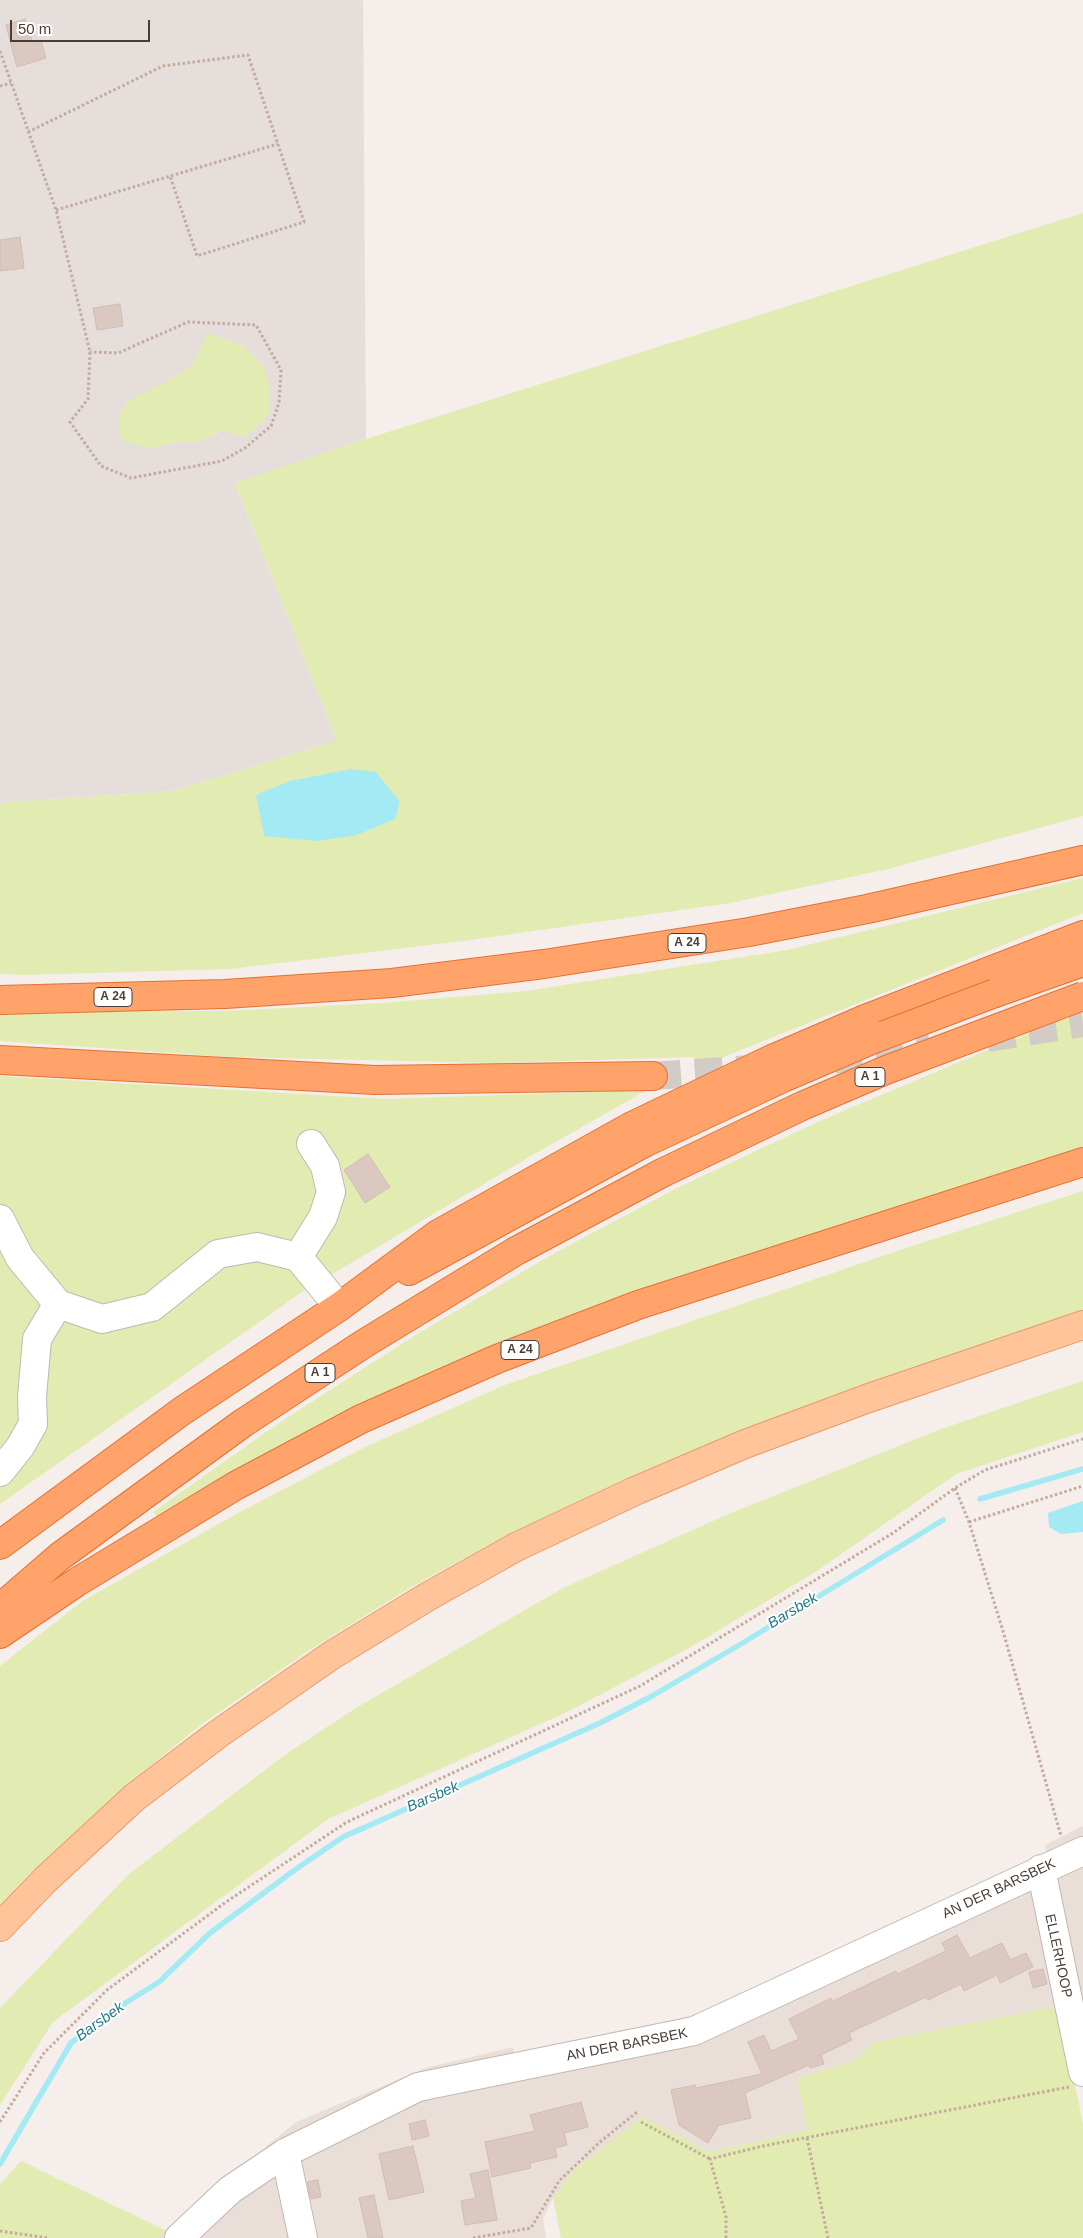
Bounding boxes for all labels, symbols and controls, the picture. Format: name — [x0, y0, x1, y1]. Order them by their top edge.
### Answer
scale bar — [12, 10, 152, 42]
text: 50 m — [18, 20, 51, 37]
road number: A 24 — [668, 934, 706, 952]
road number: A 24 — [94, 988, 132, 1006]
road number: A 1 — [855, 1068, 885, 1086]
road number: A 24 — [501, 1340, 539, 1360]
road number: A 1 — [305, 1364, 335, 1382]
water label: Barsbek — [765, 1589, 821, 1633]
water label: Barsbek — [404, 1778, 462, 1816]
street label: AN DER BARSBEK — [940, 1855, 1058, 1923]
street label: ELLERHOOP — [1041, 1912, 1075, 2000]
water label: Barsbek — [72, 1999, 128, 2045]
street label: AN DER BARSBEK — [565, 2025, 689, 2065]

